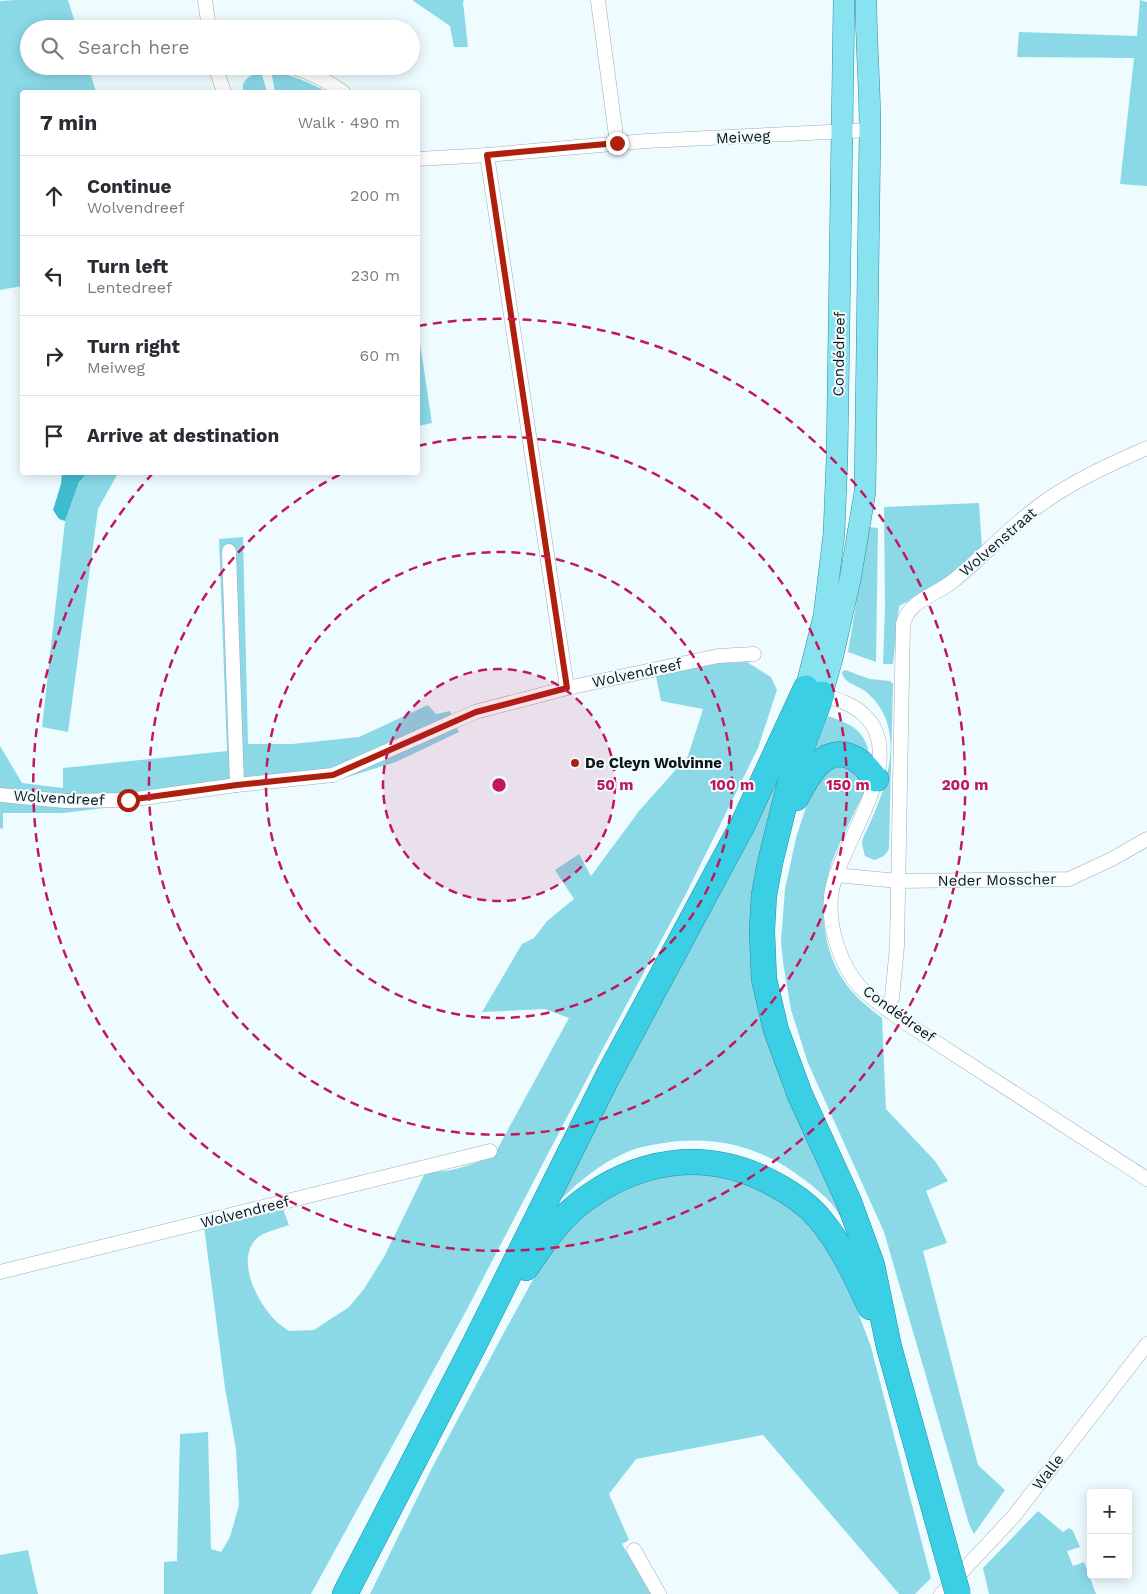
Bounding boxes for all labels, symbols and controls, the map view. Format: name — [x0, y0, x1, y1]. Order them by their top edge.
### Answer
search box — [20, 20, 420, 75]
icon: search — [38, 34, 66, 62]
text: Search here — [78, 36, 189, 59]
text: 7 min — [40, 110, 97, 135]
text: Walk · 490 m — [298, 113, 400, 132]
street label: Meiweg — [715, 127, 771, 147]
route end — [606, 132, 629, 155]
text: Continue — [87, 175, 171, 198]
icon: ahead — [40, 182, 68, 210]
text: 200 m — [350, 186, 400, 205]
text: Wolvendreef — [87, 198, 184, 217]
text: Turn left — [87, 255, 168, 278]
icon: left — [40, 262, 68, 290]
text: 230 m — [351, 266, 400, 285]
text: Lentedreef — [87, 278, 172, 297]
street label: Condédreef — [829, 311, 849, 397]
text: Turn right — [87, 335, 180, 358]
icon: right — [40, 342, 68, 370]
text: 60 m — [360, 346, 400, 365]
text: Meiweg — [87, 358, 145, 377]
icon: arrive — [40, 422, 68, 450]
text: Arrive at destination — [87, 424, 279, 447]
street label: Wolvenstraat — [956, 503, 1041, 580]
street label: Wolvendreef — [590, 655, 684, 691]
place label: De Cleyn Wolvinne — [585, 754, 722, 772]
marker: De Cleyn Wolvinne — [569, 757, 581, 769]
centre of rings — [490, 776, 508, 794]
text: 50 m — [597, 776, 633, 794]
text: 100 m — [710, 776, 754, 794]
text: 150 m — [826, 776, 870, 794]
text: 200 m — [942, 776, 988, 794]
street label: Wolvendreef — [13, 787, 105, 809]
route start — [117, 789, 140, 812]
street label: Neder Mosscher — [938, 870, 1056, 890]
street label: Condédreef — [859, 982, 939, 1046]
street label: Wolvendreef — [198, 1192, 292, 1232]
street label: Walle — [1029, 1451, 1067, 1493]
map controls — [1087, 1489, 1132, 1579]
button: + — [1087, 1489, 1132, 1534]
button: − — [1087, 1534, 1132, 1579]

